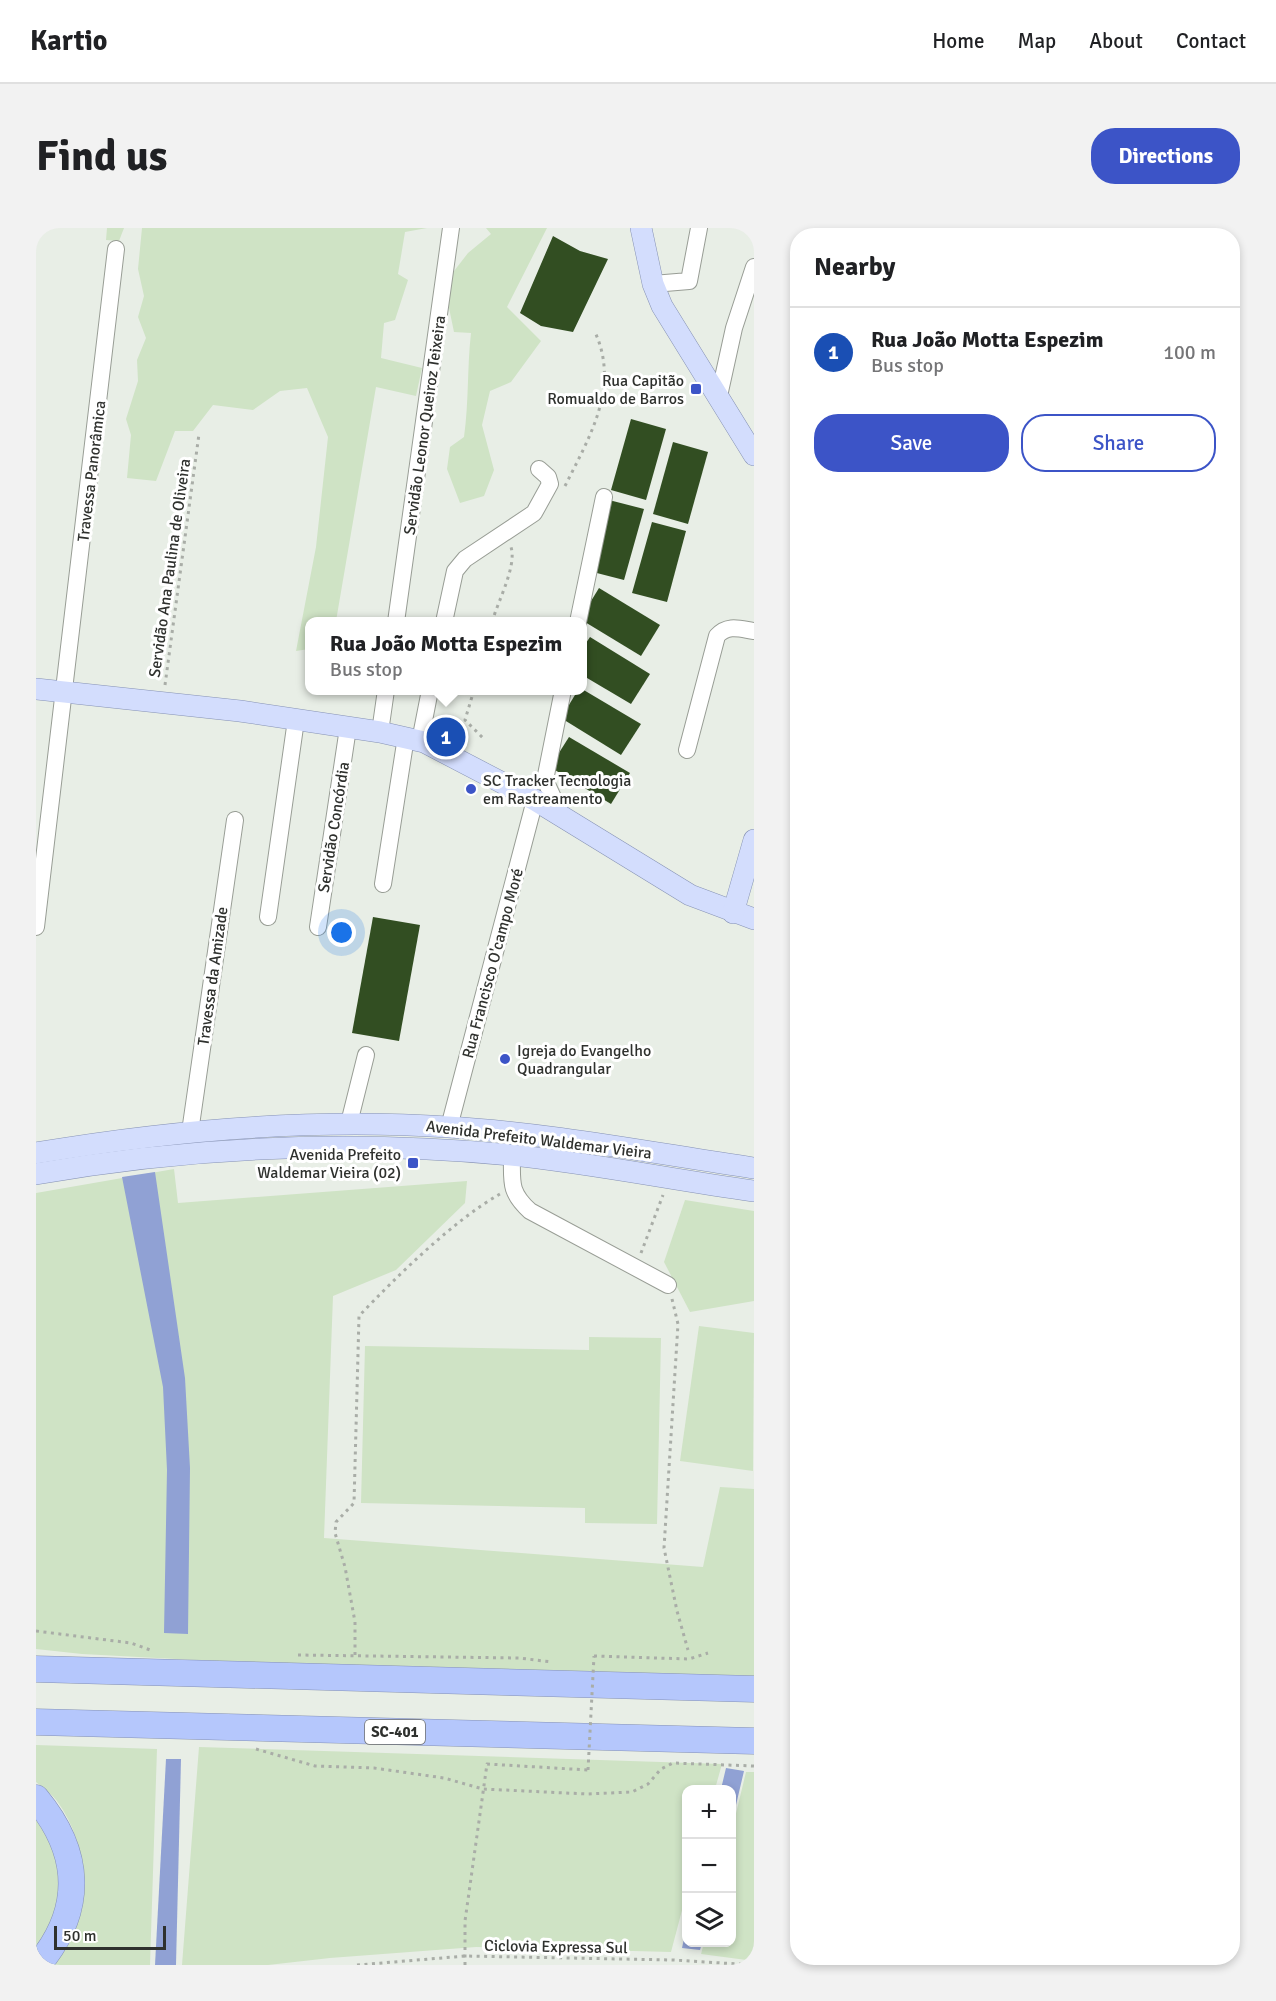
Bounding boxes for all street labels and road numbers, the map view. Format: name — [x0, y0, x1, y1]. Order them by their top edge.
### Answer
street label: Servidão Leonor Queiroz Teixeira — [400, 314, 450, 536]
street label: Travessa Panorâmica — [73, 399, 111, 543]
street label: Servidão Ana Paulina de Oliveira — [145, 457, 195, 679]
street label: Servidão Concórdia — [314, 760, 354, 894]
street label: Rua Francisco O'campo Moré — [458, 866, 528, 1060]
street label: Travessa da Amizade — [193, 905, 233, 1047]
street label: Avenida Prefeito Waldemar Vieira — [425, 1116, 653, 1164]
road number: SC-401 — [365, 1720, 425, 1744]
street label: Ciclovia Expressa Sul — [484, 1936, 628, 1958]

